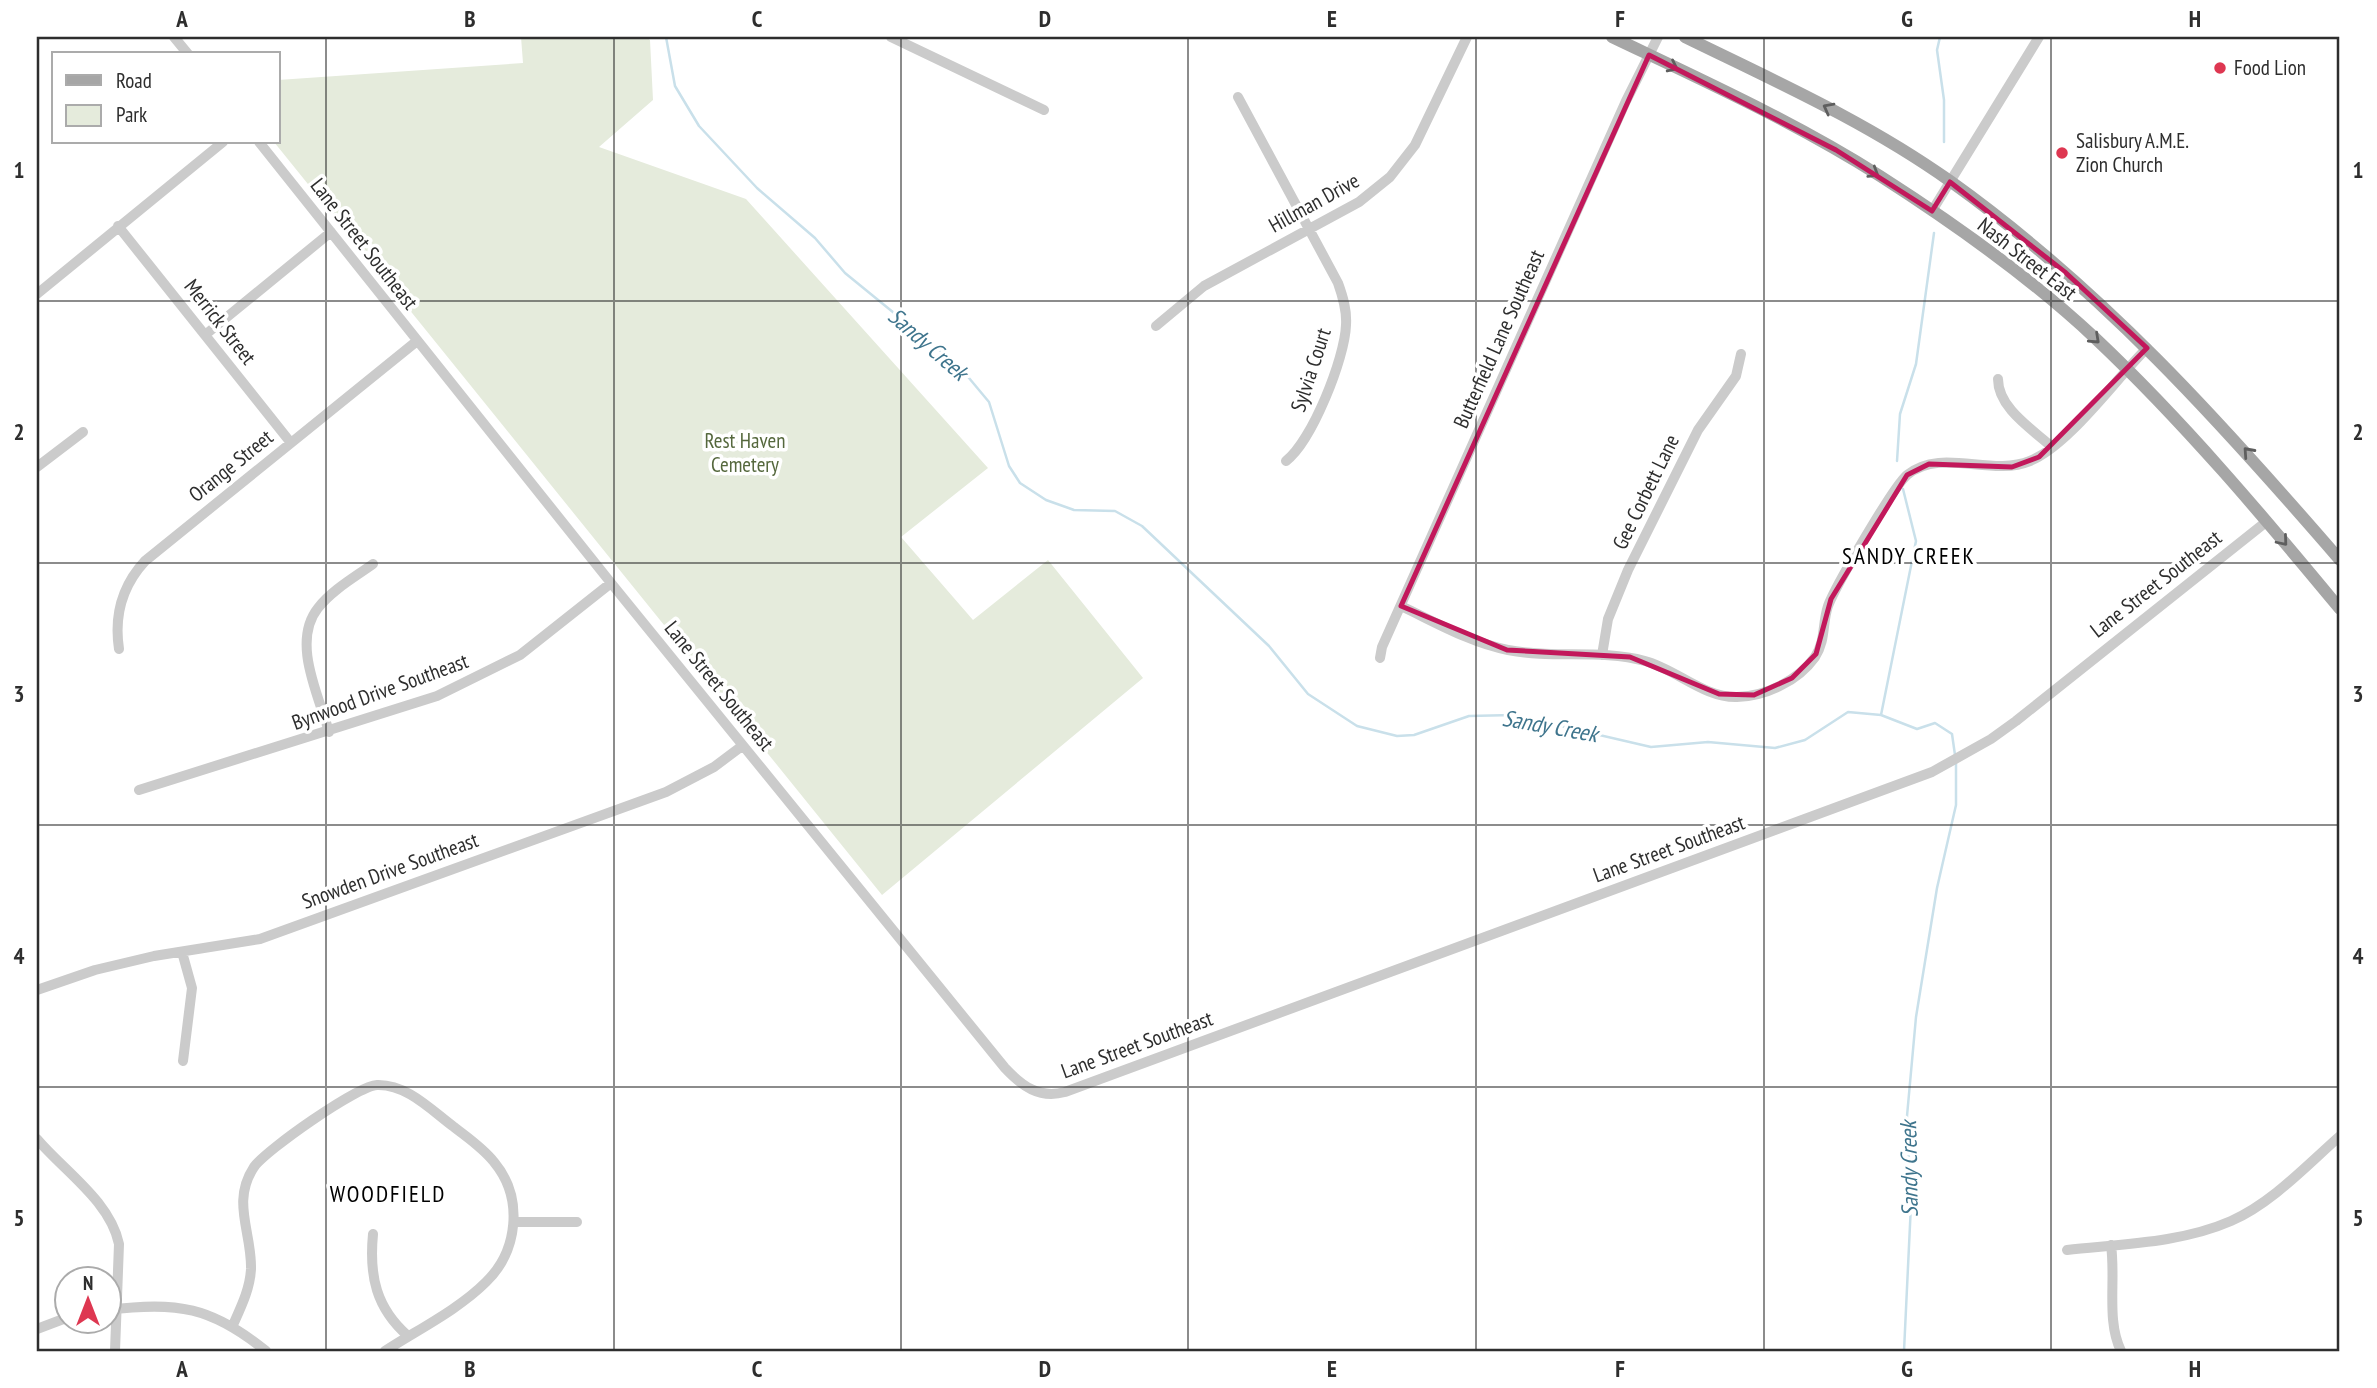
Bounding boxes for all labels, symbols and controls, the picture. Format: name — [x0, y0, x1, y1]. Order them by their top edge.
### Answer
text: A — [175, 4, 188, 33]
text: B — [464, 4, 476, 33]
text: C — [752, 4, 763, 33]
text: D — [1039, 4, 1051, 33]
text: E — [1327, 4, 1337, 33]
text: F — [1615, 4, 1625, 33]
text: G — [1901, 4, 1913, 33]
text: H — [2189, 4, 2201, 33]
legend — [52, 52, 280, 144]
place label: Food Lion — [2234, 54, 2306, 81]
one-way arrow — [1666, 58, 1678, 72]
marker: Food Lion — [2212, 60, 2228, 76]
text: Road — [116, 67, 152, 94]
text: Park — [116, 101, 147, 128]
one-way arrow — [1823, 102, 1836, 116]
place label: Salisbury A.M.E. Zion Church — [2076, 127, 2189, 178]
marker: Salisbury A.M.E. Zion Church — [2054, 145, 2070, 161]
text: 1 — [14, 155, 25, 184]
text: 1 — [2353, 155, 2364, 184]
one-way arrow — [1867, 164, 1880, 177]
street label: Hillman Drive — [1264, 167, 1364, 238]
street label: Lane Street Southeast — [305, 173, 424, 315]
street label: Nash Street East — [1972, 211, 2083, 306]
street label: Butterfield Lane Southeast — [1447, 245, 1550, 432]
street label: Merrick Street — [179, 274, 262, 370]
water label: Sandy Creek — [883, 301, 976, 388]
street label: Sylvia Court — [1284, 324, 1337, 415]
one-way arrow — [2087, 330, 2100, 343]
text: 2 — [14, 417, 25, 446]
text: 2 — [2353, 417, 2364, 446]
street label: Orange Street — [183, 423, 278, 508]
park label: Rest Haven Cemetery — [705, 427, 785, 478]
street label: Gee Corbett Lane — [1606, 430, 1685, 554]
one-way arrow — [2244, 447, 2256, 460]
street label: Lane Street Southeast — [2085, 524, 2227, 643]
one-way arrow — [2275, 533, 2287, 546]
district label: SANDY CREEK — [1842, 541, 1976, 570]
street label: Lane Street Southeast — [659, 615, 780, 756]
street label: Bynwood Drive Southeast — [288, 647, 472, 736]
text: 3 — [14, 679, 25, 708]
text: 3 — [2353, 679, 2364, 708]
water label: Sandy Creek — [1500, 703, 1603, 749]
street label: Lane Street Southeast — [1589, 809, 1748, 888]
street label: Snowden Drive Southeast — [298, 826, 482, 915]
text: 4 — [14, 941, 25, 970]
text: 4 — [2353, 941, 2364, 970]
street label: Lane Street Southeast — [1057, 1005, 1216, 1084]
water label: Sandy Creek — [1893, 1118, 1924, 1217]
district label: WOODFIELD — [330, 1179, 446, 1208]
text: 5 — [14, 1203, 25, 1232]
text: 5 — [2353, 1203, 2364, 1232]
north arrow — [52, 1266, 122, 1336]
text: N — [83, 1271, 93, 1295]
text: A — [175, 1354, 188, 1383]
text: B — [464, 1354, 476, 1383]
text: C — [752, 1354, 763, 1383]
text: D — [1039, 1354, 1051, 1383]
text: E — [1327, 1354, 1337, 1383]
text: F — [1615, 1354, 1625, 1383]
text: G — [1901, 1354, 1913, 1383]
text: H — [2189, 1354, 2201, 1383]

